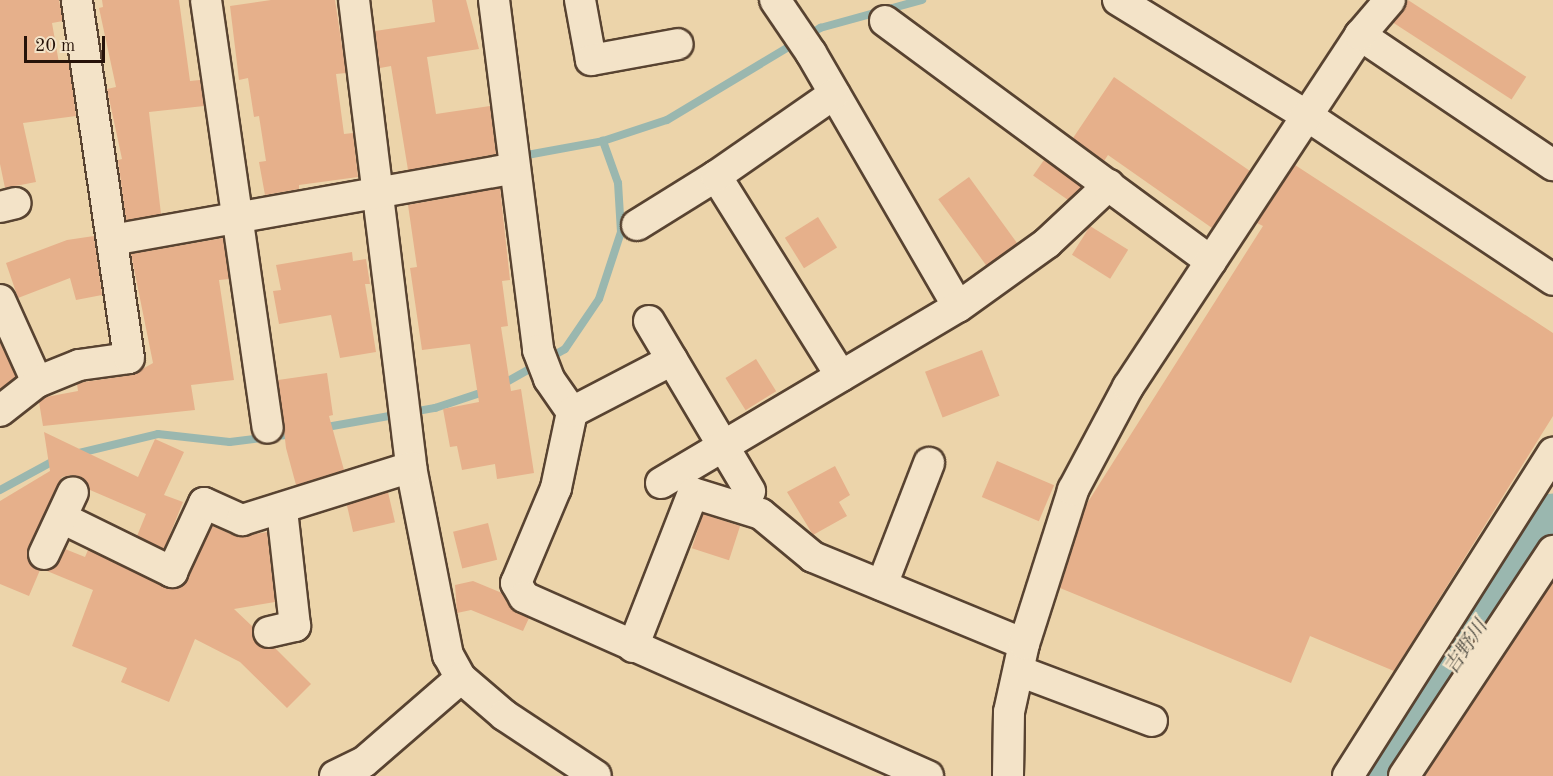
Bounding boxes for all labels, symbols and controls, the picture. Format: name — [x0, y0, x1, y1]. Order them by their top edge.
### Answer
scale bar — [27, 24, 108, 62]
text: 20 m — [35, 37, 75, 55]
water label: 吉野川 — [1440, 616, 1494, 680]

